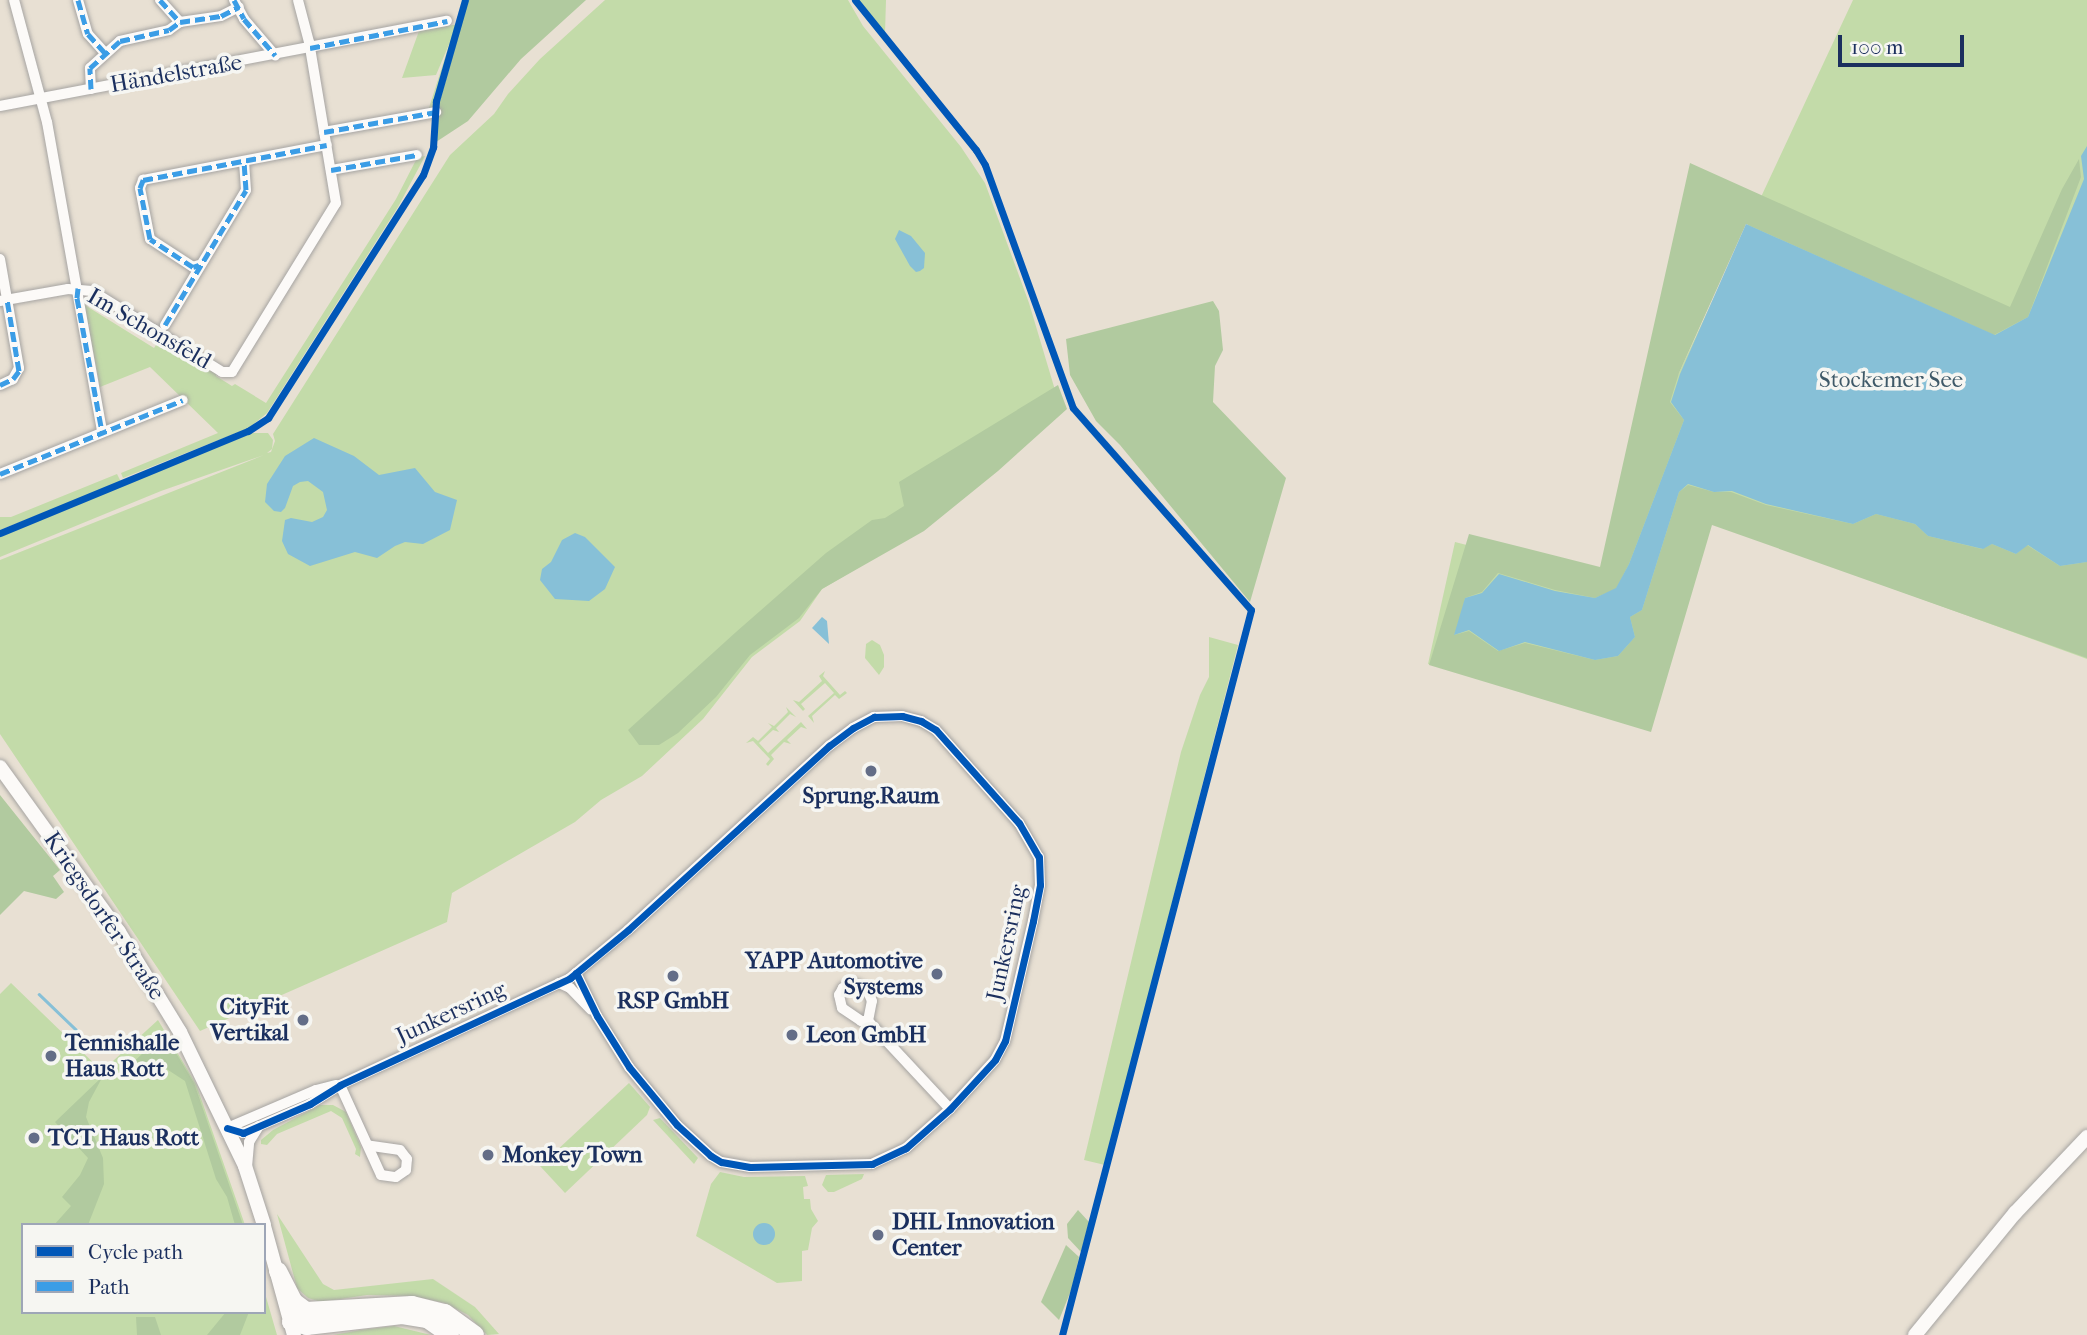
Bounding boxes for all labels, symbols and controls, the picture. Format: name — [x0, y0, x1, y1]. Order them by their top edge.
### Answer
scale bar — [1842, 21, 1968, 65]
text: 100 m — [1851, 35, 1904, 59]
street label: Händelstraße — [108, 49, 244, 99]
street label: Im Schonsfeld — [82, 282, 216, 376]
park label: Stockemer See — [1819, 366, 1963, 394]
marker: Sprung.Raum — [863, 763, 879, 779]
place label: Sprung.Raum — [803, 782, 939, 810]
street label: Kriegsdorfer Straße — [38, 827, 170, 1005]
street label: Junkersring — [981, 882, 1033, 1004]
place label: YAPP Automotive Systems — [745, 947, 923, 1001]
marker: YAPP Automotive Systems — [929, 966, 945, 982]
marker: RSP GmbH — [665, 968, 681, 984]
street label: Junkersring — [392, 976, 510, 1050]
place label: RSP GmbH — [617, 987, 729, 1015]
place label: CityFit Vertikal — [210, 993, 289, 1047]
marker: CityFit Vertikal — [295, 1012, 311, 1028]
place label: Leon GmbH — [806, 1021, 926, 1049]
marker: Leon GmbH — [784, 1027, 800, 1043]
place label: Tennishalle Haus Rott — [65, 1029, 179, 1083]
marker: Tennishalle Haus Rott — [43, 1048, 59, 1064]
place label: TCT Haus Rott — [48, 1124, 199, 1152]
marker: TCT Haus Rott — [26, 1130, 42, 1146]
place label: Monkey Town — [502, 1141, 642, 1169]
marker: Monkey Town — [480, 1147, 496, 1163]
place label: DHL Innovation Center — [892, 1208, 1055, 1262]
legend — [21, 1223, 266, 1314]
marker: DHL Innovation Center — [870, 1227, 886, 1243]
text: Cycle path — [88, 1240, 183, 1264]
text: Path — [88, 1275, 129, 1299]

